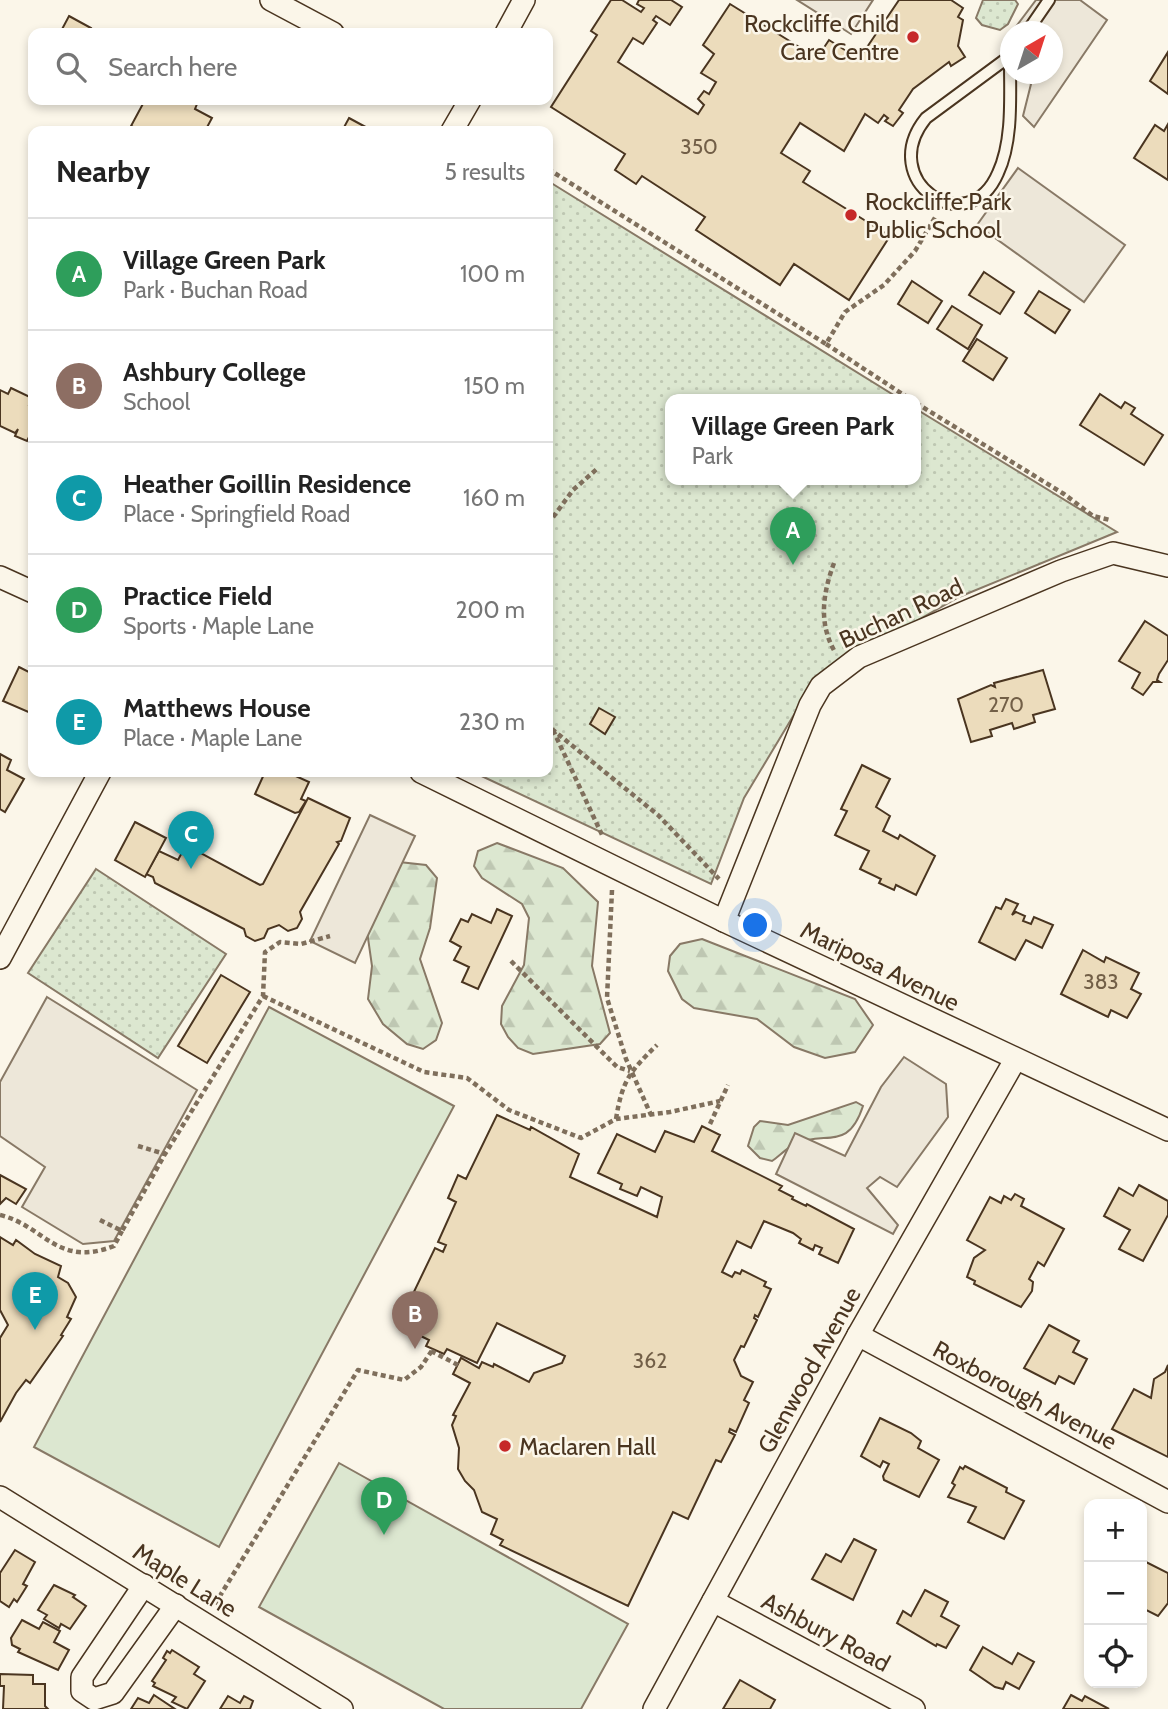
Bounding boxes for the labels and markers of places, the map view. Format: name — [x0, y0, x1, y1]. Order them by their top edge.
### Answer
place label: Rockcliffe Child Care Centre — [744, 9, 899, 66]
marker: Rockcliffe Child Care Centre — [905, 29, 921, 45]
place label: Rockcliffe Park Public School — [865, 187, 1012, 244]
marker: Rockcliffe Park Public School — [843, 207, 859, 223]
pin: A — [770, 507, 816, 565]
pin: C — [168, 811, 214, 869]
pin: E — [12, 1272, 58, 1330]
pin: B — [392, 1291, 438, 1349]
place label: Maclaren Hall — [519, 1432, 656, 1461]
marker: Maclaren Hall — [497, 1438, 513, 1454]
pin: D — [361, 1477, 407, 1535]

